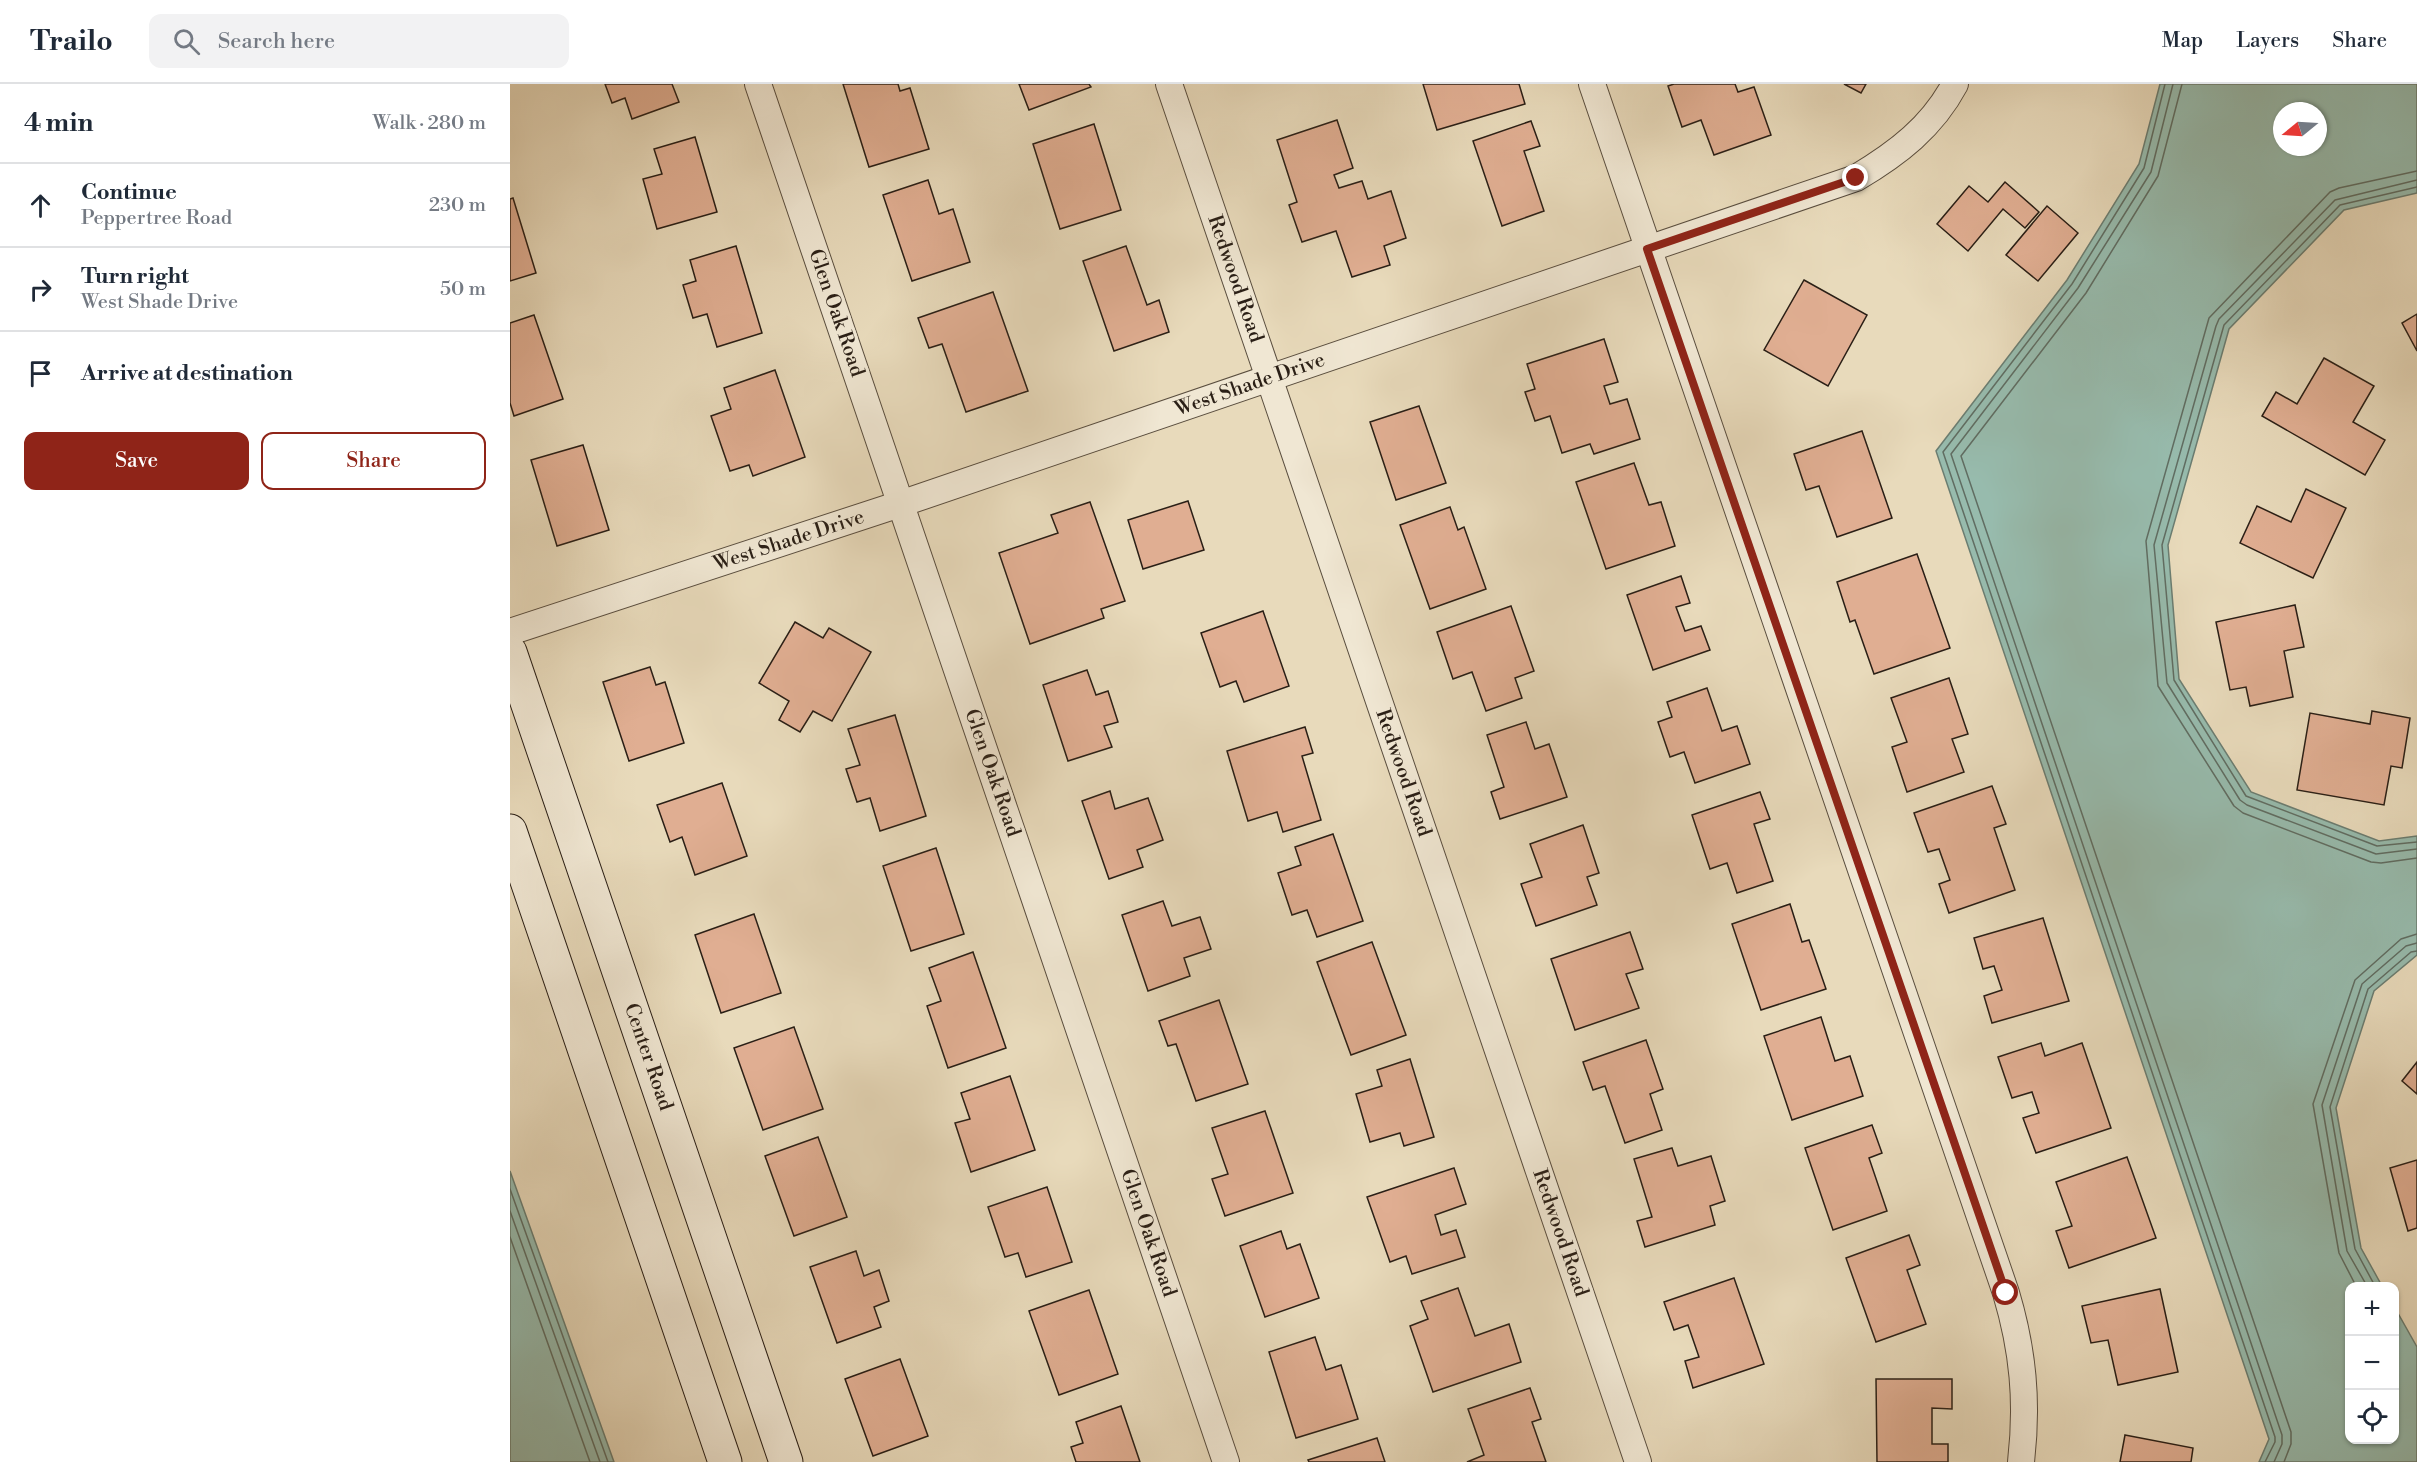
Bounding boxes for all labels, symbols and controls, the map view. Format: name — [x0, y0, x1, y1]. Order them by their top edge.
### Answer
search box — [149, 14, 569, 68]
text: Trailo — [30, 24, 113, 59]
icon: search — [170, 25, 203, 58]
text: Search here — [218, 28, 335, 55]
text: Map — [2162, 28, 2203, 54]
text: Layers — [2236, 28, 2299, 54]
text: Share — [2332, 28, 2387, 54]
north arrow — [2273, 102, 2327, 156]
text: 4 min — [24, 107, 94, 139]
text: Walk · 280 m — [373, 111, 486, 136]
route end — [1842, 164, 1868, 190]
text: Continue — [81, 179, 177, 206]
icon: ahead — [24, 189, 57, 222]
text: 230 m — [429, 193, 486, 218]
text: Peppertree Road — [81, 206, 232, 231]
street label: Redwood Road — [1201, 212, 1269, 347]
street label: Glen Oak Road — [802, 246, 870, 381]
text: Turn right — [81, 263, 189, 290]
icon: right — [24, 273, 57, 306]
text: 50 m — [440, 277, 486, 302]
text: West Shade Drive — [81, 290, 238, 315]
street label: West Shade Drive — [1171, 348, 1328, 423]
icon: arrive — [24, 357, 57, 390]
text: Arrive at destination — [81, 360, 293, 387]
button: Save — [24, 432, 249, 490]
button: Share — [261, 432, 486, 490]
street label: West Shade Drive — [709, 505, 868, 577]
street label: Glen Oak Road — [958, 706, 1026, 841]
street label: Redwood Road — [1369, 706, 1437, 841]
street label: Center Road — [618, 1000, 678, 1115]
street label: Glen Oak Road — [1114, 1166, 1182, 1301]
street label: Redwood Road — [1526, 1166, 1594, 1301]
route start — [1992, 1279, 2018, 1305]
map controls — [2345, 1282, 2399, 1444]
button: + — [2345, 1282, 2399, 1336]
button: − — [2345, 1336, 2399, 1390]
button: locate — [2345, 1390, 2399, 1444]

